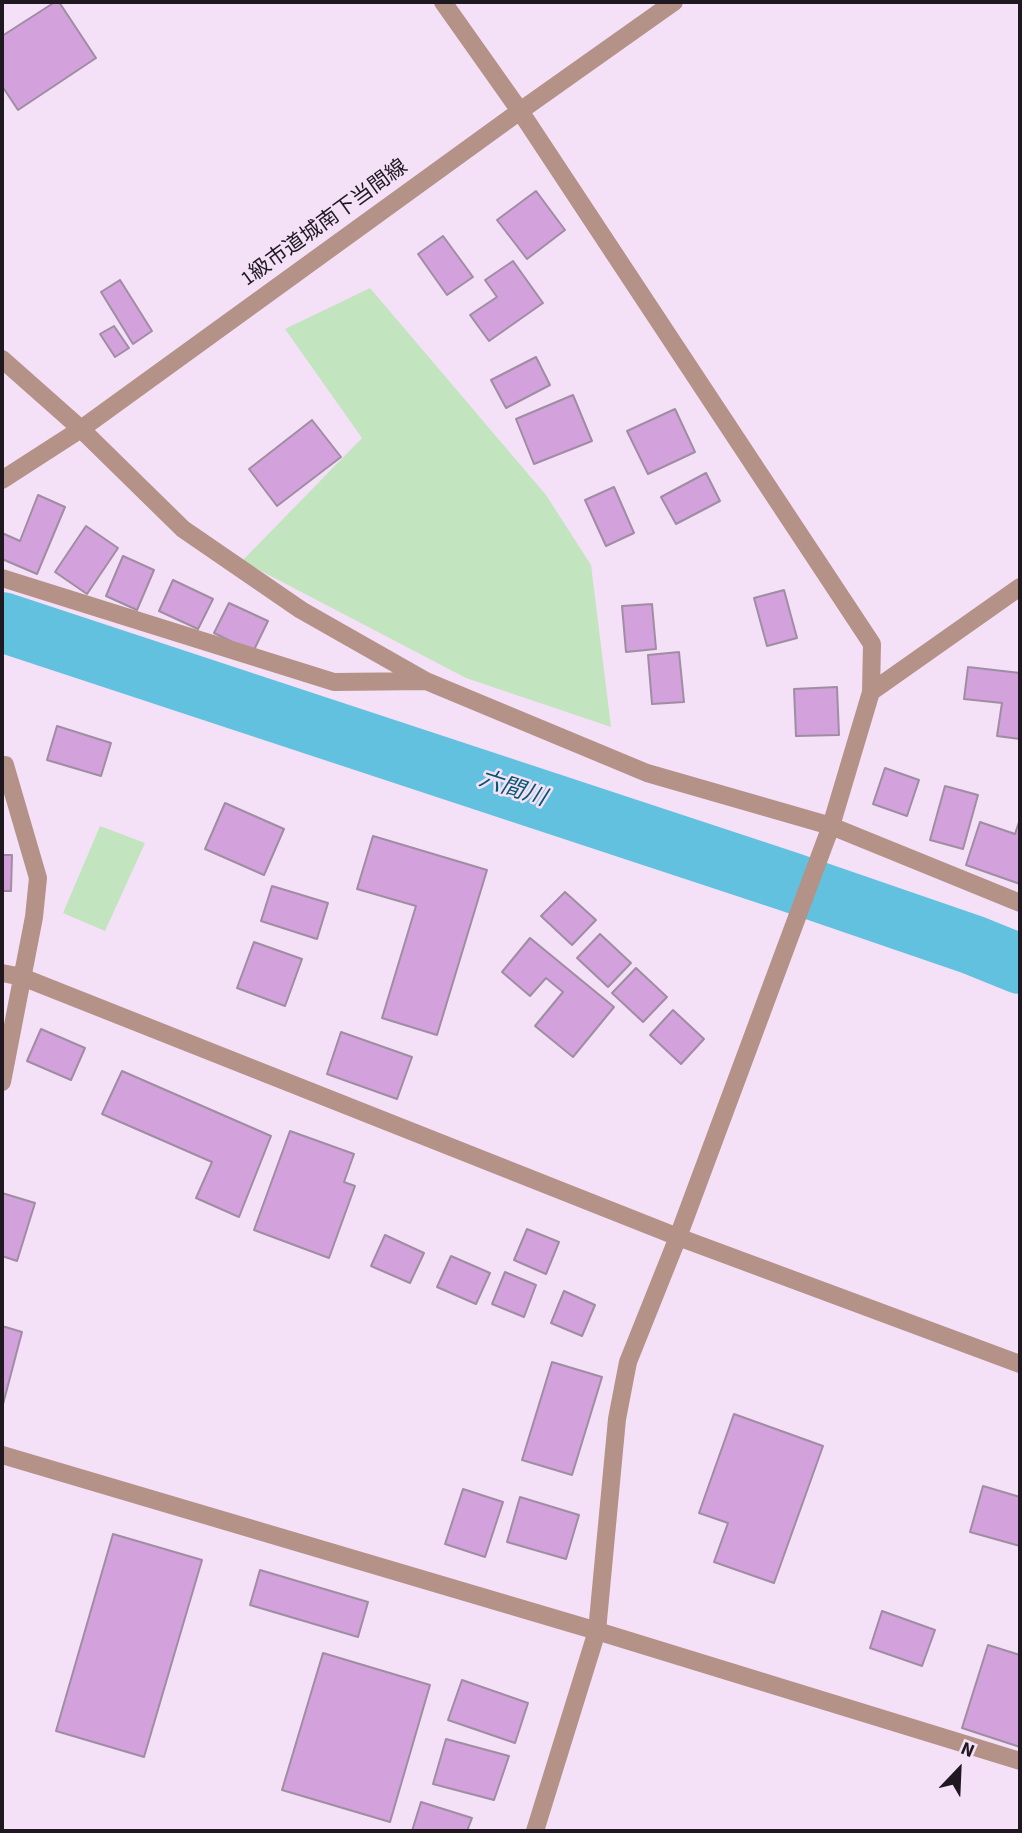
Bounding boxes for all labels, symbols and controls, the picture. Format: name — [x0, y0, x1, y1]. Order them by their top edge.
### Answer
street label: 1級市道城南下当間線 — [237, 155, 413, 293]
water label: 六間川 — [475, 766, 549, 814]
north arrow — [924, 1735, 994, 1805]
text: N — [956, 1735, 978, 1765]

